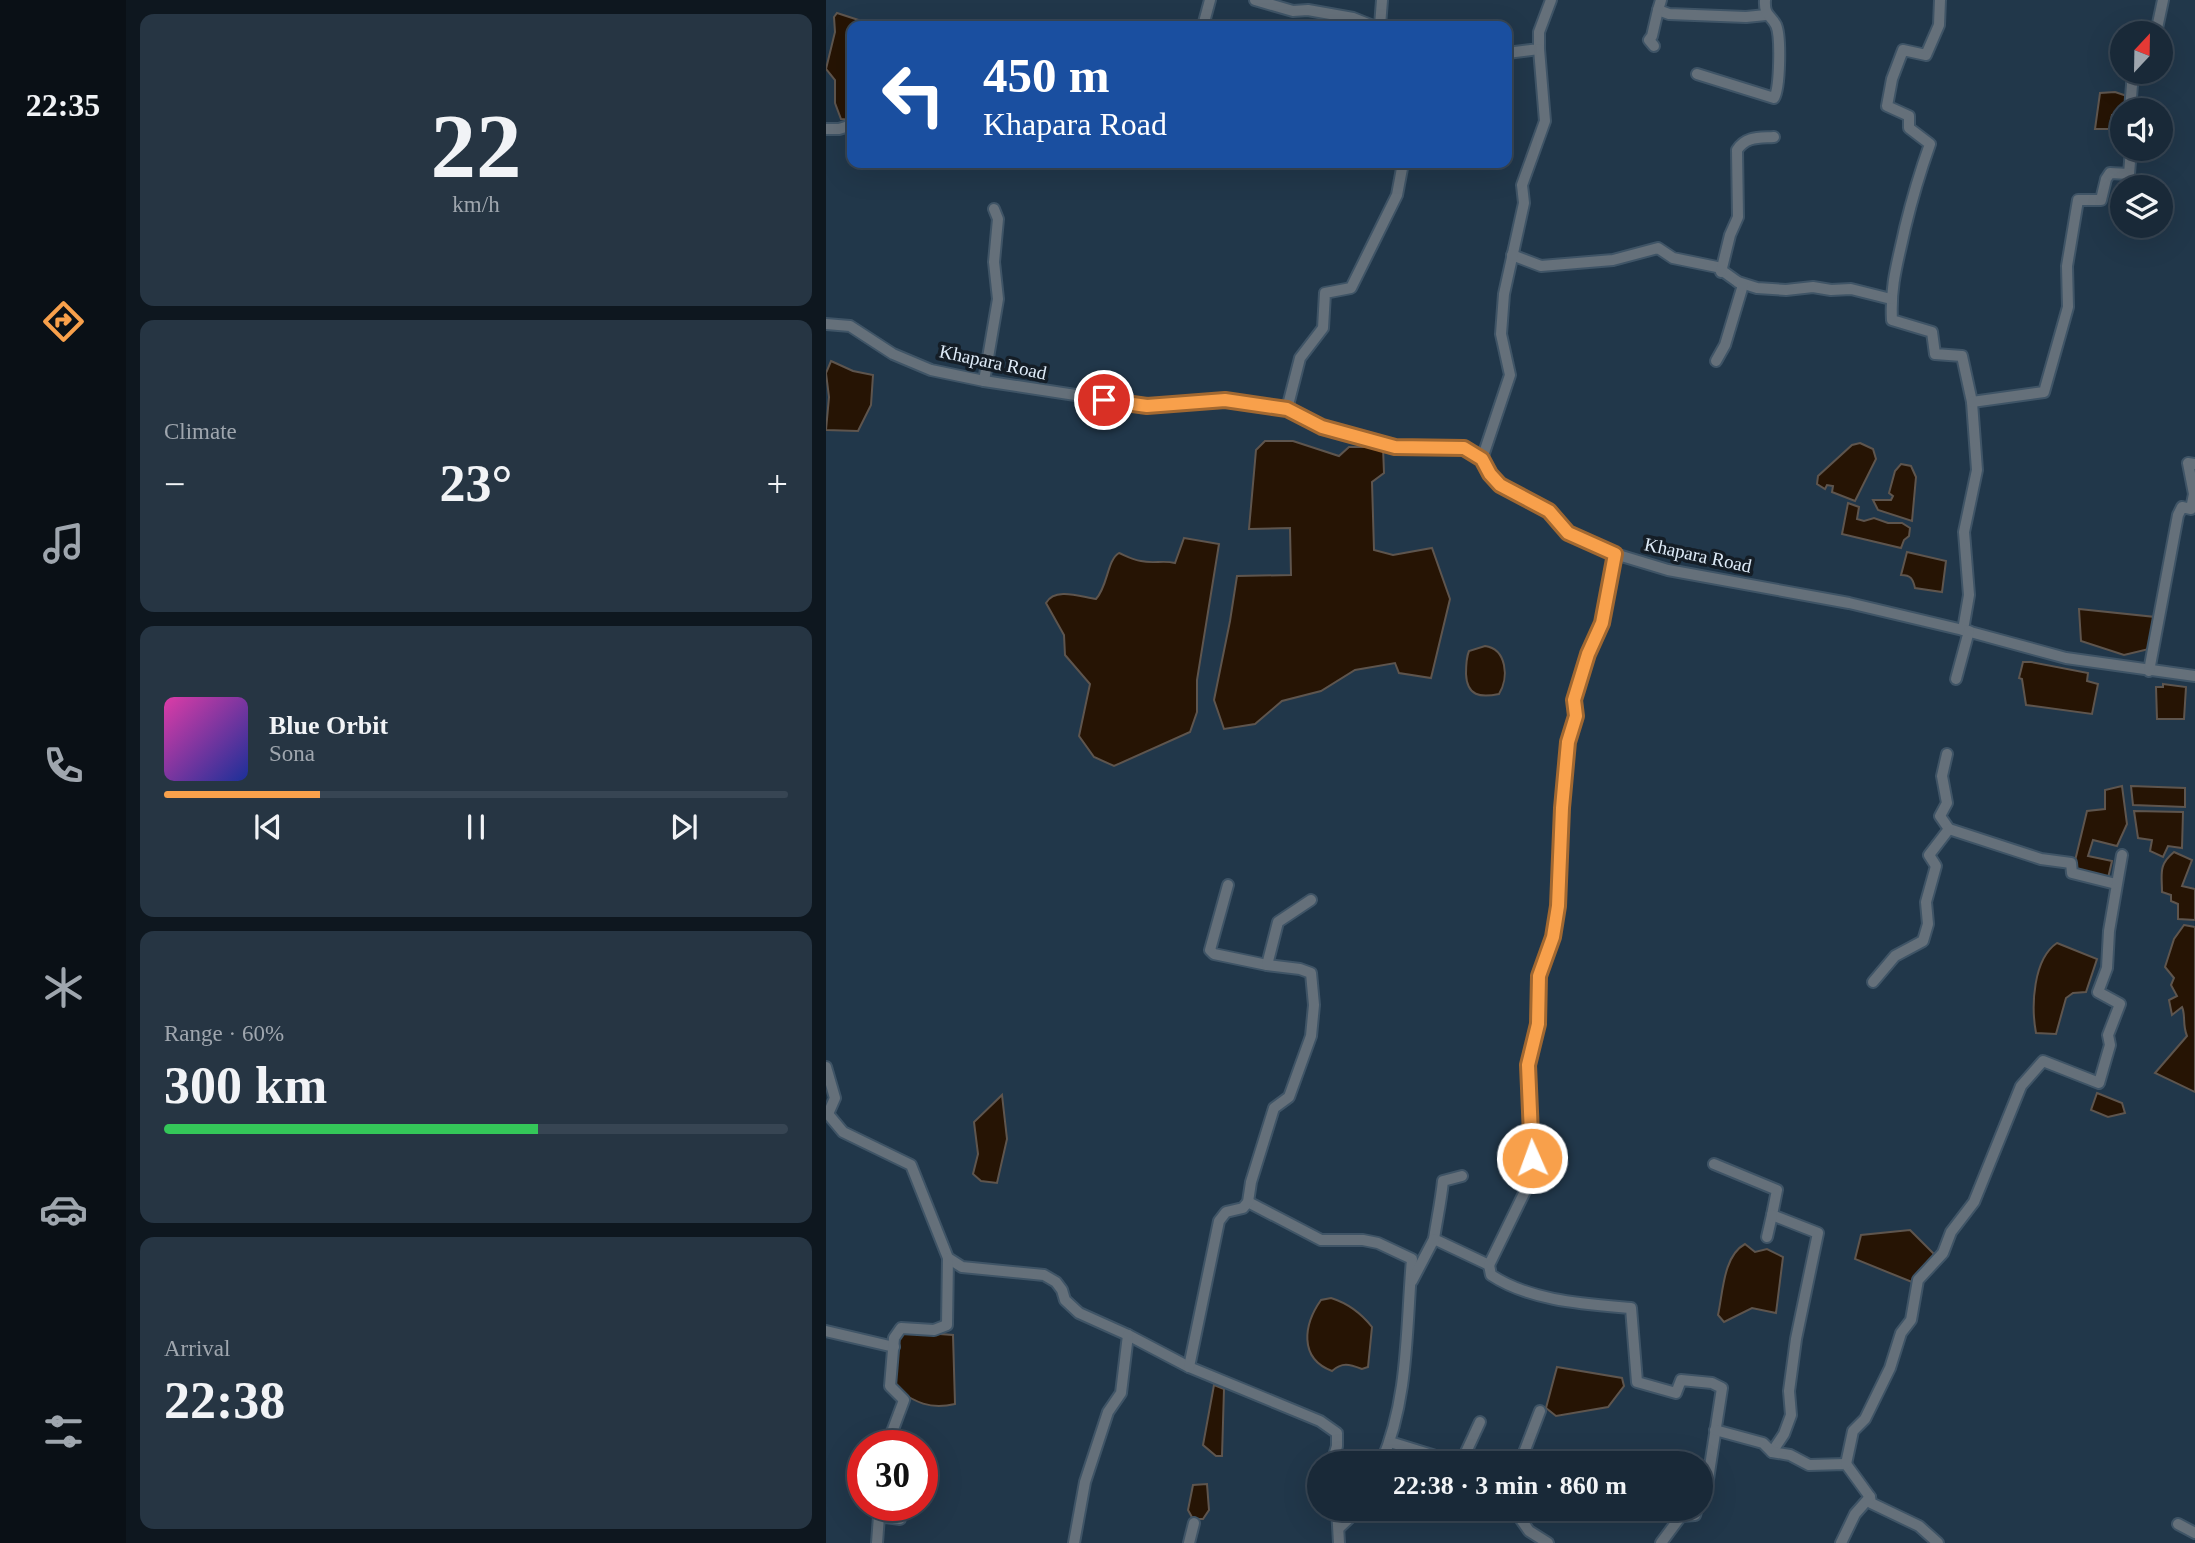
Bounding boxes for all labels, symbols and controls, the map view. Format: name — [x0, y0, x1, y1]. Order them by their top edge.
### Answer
north arrow — [2110, 21, 2174, 84]
map controls — [2110, 21, 2173, 238]
text: 450 m — [983, 48, 1110, 103]
icon: left — [868, 49, 959, 140]
text: 22:35 — [26, 87, 100, 123]
text: 22 — [431, 96, 522, 197]
button: sound — [2110, 98, 2173, 161]
text: Khapara Road — [983, 106, 1167, 142]
button: layers — [2110, 175, 2173, 238]
text: km/h — [452, 192, 500, 217]
icon: directions — [39, 297, 88, 346]
street label: Khapara Road — [937, 340, 1049, 384]
pin — [1074, 370, 1134, 430]
icon: arrive — [1085, 381, 1123, 419]
text: Climate — [164, 419, 237, 444]
text: 23° — [440, 455, 512, 512]
text: − — [164, 463, 185, 505]
text: + — [767, 463, 788, 505]
icon: music — [39, 519, 88, 568]
street label: Khapara Road — [1642, 533, 1754, 577]
text: Blue Orbit — [269, 711, 388, 740]
icon: phone — [39, 741, 88, 790]
text: Sona — [269, 741, 315, 766]
icon: previous — [249, 808, 287, 846]
icon: pause — [457, 808, 495, 846]
icon: next — [665, 808, 703, 846]
icon: climate — [39, 963, 88, 1012]
text: Range · 60% — [164, 1021, 284, 1046]
text: 300 km — [164, 1057, 327, 1114]
position arrow — [1495, 1121, 1569, 1195]
icon: car — [39, 1185, 88, 1234]
text: Arrival — [164, 1336, 230, 1361]
text: 22:38 — [164, 1372, 285, 1429]
icon: filters — [39, 1407, 88, 1456]
speed limit sign: 30 — [847, 1430, 938, 1521]
text: 22:38 · 3 min · 860 m — [1393, 1471, 1627, 1500]

